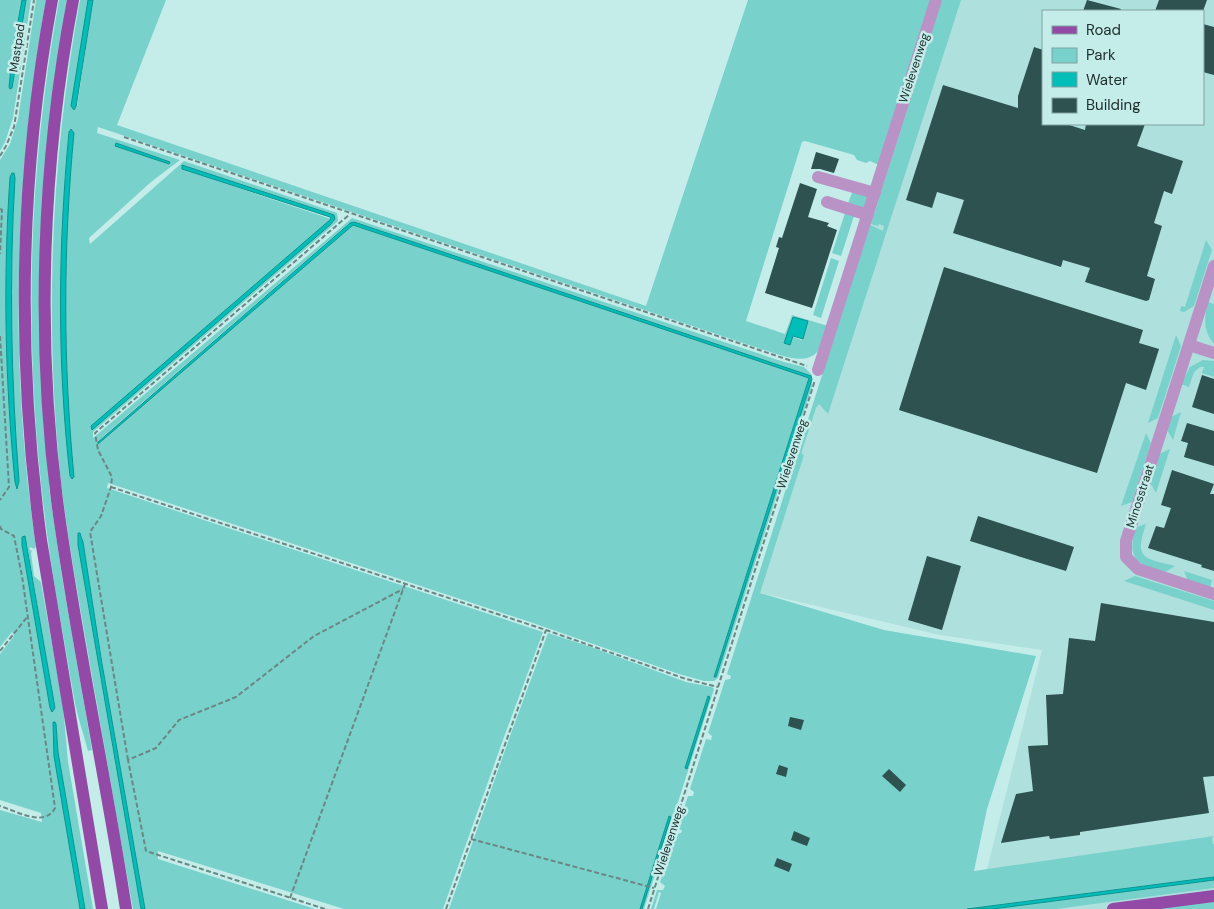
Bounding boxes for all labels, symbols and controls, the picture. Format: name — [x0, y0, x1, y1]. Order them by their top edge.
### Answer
legend — [1042, 10, 1204, 125]
text: Road — [1086, 20, 1121, 40]
street label: Mastpad — [5, 23, 29, 73]
street label: Wielevenweg — [895, 31, 933, 105]
text: Park — [1086, 45, 1116, 65]
text: Water — [1086, 70, 1128, 90]
text: Building — [1086, 95, 1141, 115]
street label: Wielevenweg — [773, 417, 811, 491]
street label: Minosstraat — [1122, 462, 1158, 530]
street label: Wielevenweg — [650, 804, 688, 878]

